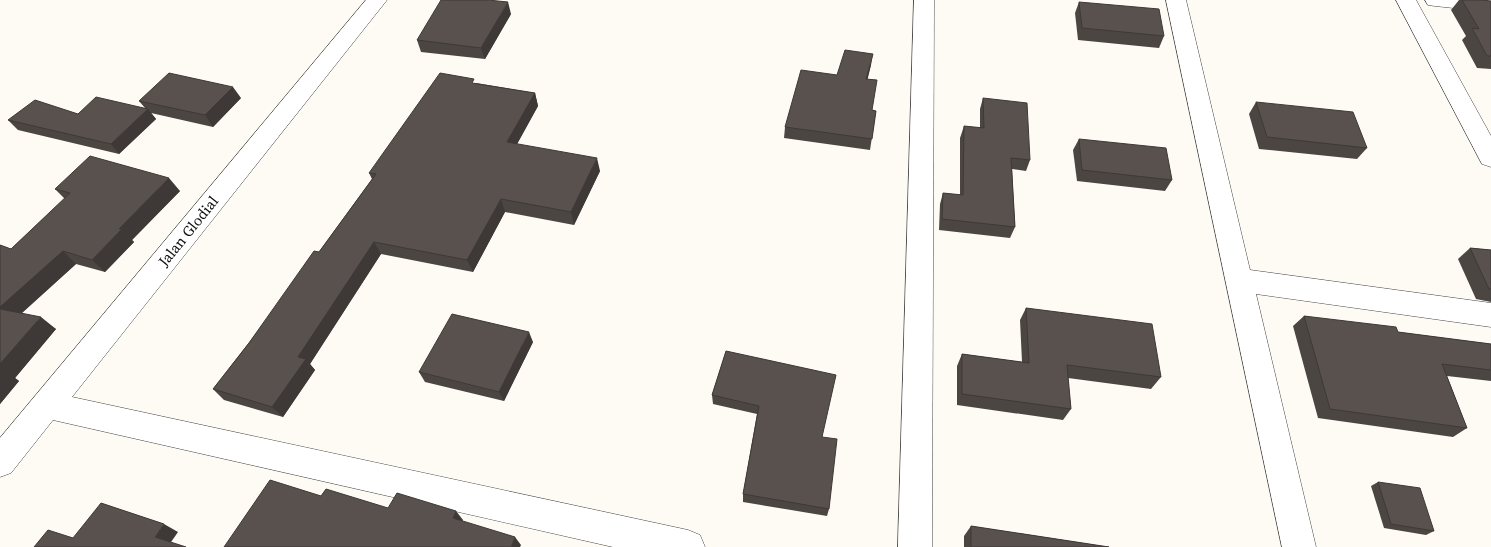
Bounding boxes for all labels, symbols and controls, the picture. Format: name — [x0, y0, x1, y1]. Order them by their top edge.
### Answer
street label: Jalan Glodial — [152, 191, 223, 272]

